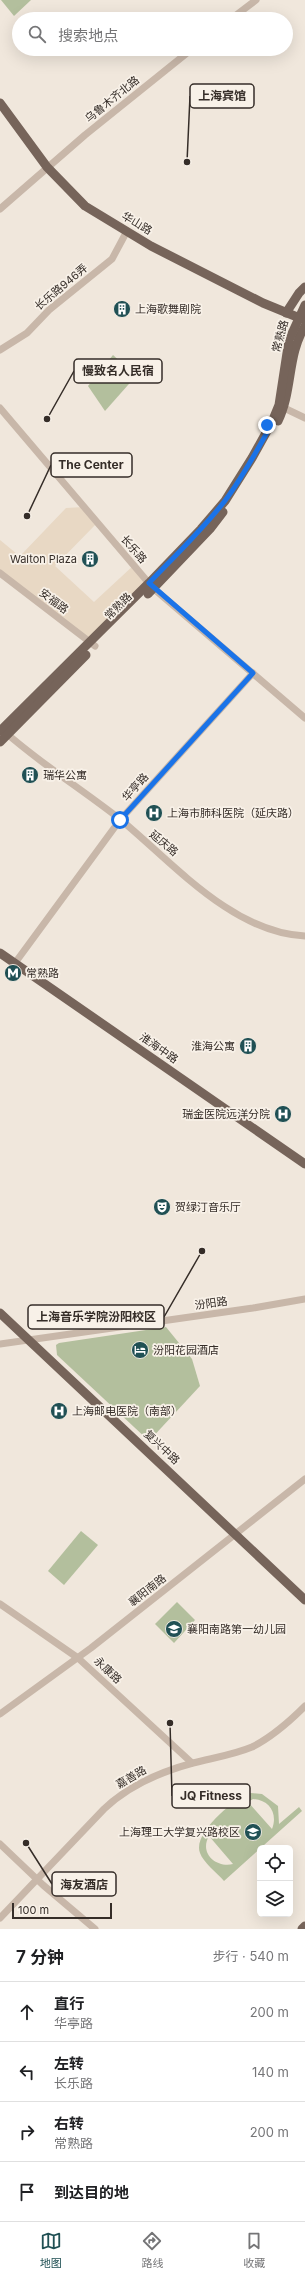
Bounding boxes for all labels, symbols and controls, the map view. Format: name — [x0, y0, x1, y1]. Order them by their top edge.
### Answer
search box — [12, 12, 293, 56]
icon: search — [26, 23, 48, 45]
text: 搜索地点 — [58, 26, 118, 45]
street label: 乌鲁木齐北路 — [82, 73, 142, 125]
callout: 上海宾馆 — [190, 84, 254, 108]
text: 上海宾馆 — [198, 88, 246, 103]
street label: 华山路 — [119, 209, 155, 237]
street label: 长乐路946弄 — [32, 261, 90, 313]
building icon: 上海歌舞剧院 — [112, 299, 132, 319]
place label: 上海歌舞剧院 — [135, 302, 201, 316]
street label: 常熟路 — [269, 318, 291, 354]
callout: 慢致名人民宿 — [74, 359, 162, 383]
text: 慢致名人民宿 — [82, 363, 154, 378]
route end — [258, 416, 276, 434]
callout: The Center — [51, 453, 132, 477]
text: The Center — [58, 457, 124, 472]
street label: 长乐路 — [118, 532, 150, 566]
building icon: Walton Plaza — [80, 549, 100, 569]
place label: Walton Plaza — [10, 552, 77, 566]
street label: 安福路 — [37, 585, 71, 617]
street label: 常熟路 — [101, 589, 135, 623]
building icon: 瑞华公寓 — [20, 765, 40, 785]
place label: 瑞华公寓 — [43, 768, 87, 782]
street label: 华亭路 — [119, 770, 151, 804]
hospital icon: 上海市肺科医院（延庆路） — [144, 803, 164, 823]
place label: 上海市肺科医院（延庆路） — [167, 806, 299, 820]
route start — [111, 811, 129, 829]
street label: 延庆路 — [147, 827, 181, 859]
metro station icon: 常熟路 — [3, 963, 23, 983]
place label: 常熟路 — [26, 966, 59, 980]
street label: 淮海中路 — [137, 1030, 181, 1066]
building icon: 淮海公寓 — [238, 1036, 258, 1056]
place label: 淮海公寓 — [191, 1039, 235, 1053]
hospital icon: 瑞金医院远洋分院 — [273, 1104, 293, 1124]
place label: 瑞金医院远洋分院 — [182, 1107, 270, 1121]
theatre icon: 贺绿汀音乐厅 — [152, 1197, 172, 1217]
place label: 贺绿汀音乐厅 — [175, 1200, 241, 1214]
street label: 汾阳路 — [194, 1294, 228, 1312]
callout: 上海音乐学院汾阳校区 — [28, 1305, 164, 1329]
text: 上海音乐学院汾阳校区 — [36, 1309, 156, 1324]
hotel icon: 汾阳花园酒店 — [130, 1340, 150, 1360]
place label: 汾阳花园酒店 — [153, 1343, 219, 1357]
hospital icon: 上海邮电医院（南部） — [49, 1401, 69, 1421]
place label: 上海邮电医院（南部） — [72, 1404, 182, 1418]
street label: 复兴中路 — [141, 1427, 183, 1467]
street label: 襄阳南路 — [125, 1571, 169, 1609]
school or university icon: 襄阳南路第一幼儿园 — [164, 1619, 184, 1639]
place label: 襄阳南路第一幼儿园 — [187, 1622, 286, 1636]
street label: 永康路 — [91, 1654, 125, 1686]
street label: 嘉善路 — [113, 1763, 149, 1791]
callout: JQ Fitness — [172, 1784, 250, 1808]
text: JQ Fitness — [180, 1788, 242, 1803]
school or university icon: 上海理工大学复兴路校区 — [243, 1822, 263, 1842]
place label: 上海理工大学复兴路校区 — [119, 1825, 240, 1839]
map controls — [257, 1845, 293, 1917]
button: locate — [257, 1845, 293, 1881]
callout: 海友酒店 — [52, 1872, 116, 1896]
text: 海友酒店 — [60, 1877, 108, 1892]
button: layers — [257, 1881, 293, 1917]
scale bar — [12, 1901, 112, 1920]
text: 100 m — [18, 1903, 49, 1917]
text: 7 分钟 — [16, 1947, 64, 1967]
text: 步行 · 540 m — [212, 1948, 289, 1964]
text: 直行 — [54, 1994, 84, 2013]
icon: ahead — [16, 2001, 38, 2023]
text: 200 m — [250, 2004, 289, 2020]
text: 华亭路 — [54, 2015, 93, 2031]
text: 左转 — [54, 2054, 84, 2073]
icon: left — [16, 2061, 38, 2083]
text: 140 m — [252, 2064, 289, 2080]
text: 长乐路 — [54, 2075, 93, 2091]
text: 右转 — [54, 2114, 84, 2133]
icon: right — [16, 2121, 38, 2143]
text: 200 m — [250, 2124, 289, 2140]
text: 常熟路 — [54, 2135, 93, 2151]
icon: arrive — [16, 2181, 38, 2203]
text: 到达目的地 — [54, 2183, 129, 2202]
tab: 地图 — [40, 2230, 62, 2270]
tab: 路线 — [141, 2230, 163, 2270]
tab: 收藏 — [243, 2230, 265, 2270]

